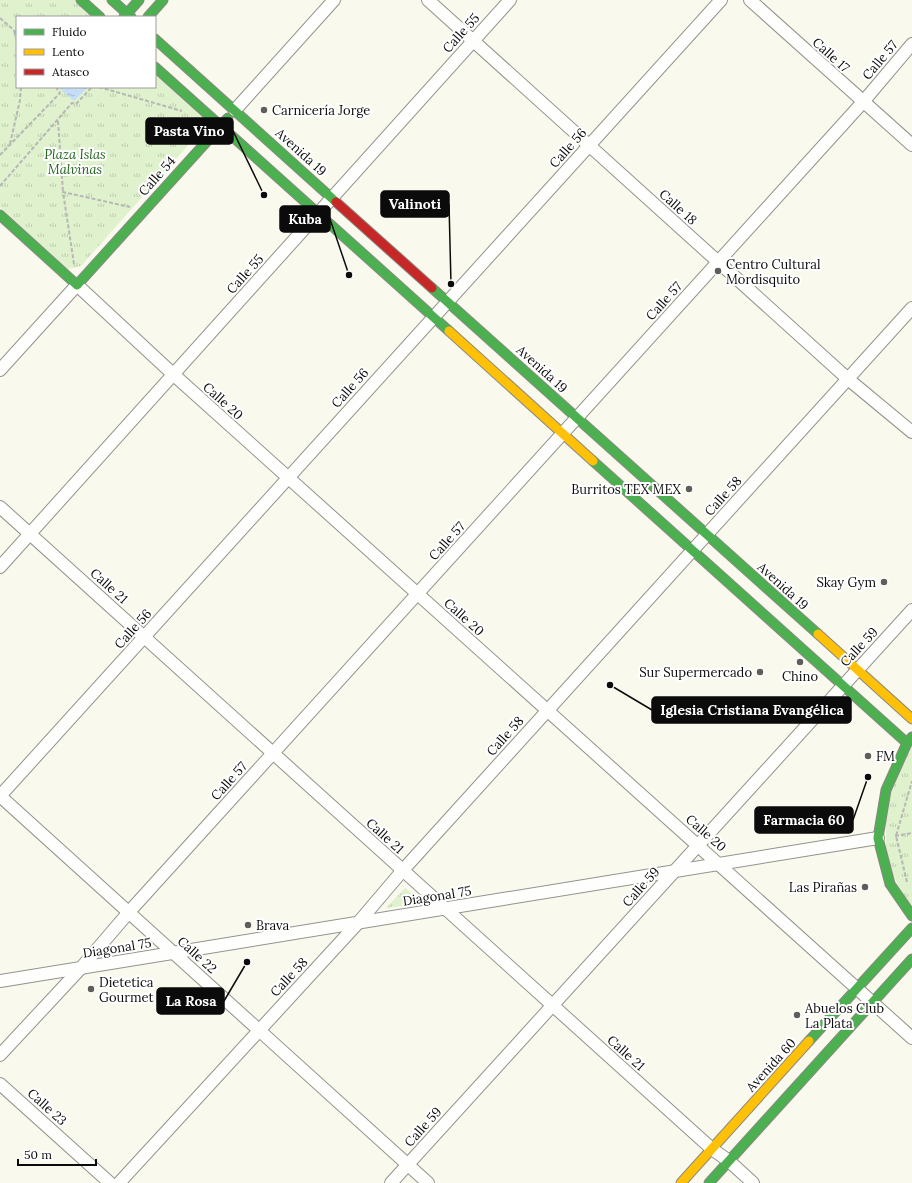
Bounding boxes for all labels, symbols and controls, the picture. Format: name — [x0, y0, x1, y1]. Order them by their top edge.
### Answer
street label: Calle 55 — [439, 10, 483, 56]
legend — [16, 16, 156, 88]
text: Fluido — [52, 24, 87, 39]
street label: Calle 17 — [809, 34, 853, 76]
street label: Calle 57 — [859, 37, 901, 83]
text: Lento — [52, 44, 84, 59]
text: Atasco — [51, 64, 89, 79]
place label: Carnicería Jorge — [272, 102, 370, 119]
marker: Carnicería Jorge — [259, 105, 269, 115]
callout: Pasta Vino — [146, 118, 233, 144]
text: Pasta Vino — [154, 122, 224, 140]
street label: Avenida 19 — [271, 124, 330, 179]
street label: Calle 56 — [546, 125, 590, 171]
park label: Plaza Islas Malvinas — [44, 146, 106, 178]
street label: Calle 54 — [135, 153, 179, 199]
street label: Calle 18 — [655, 186, 701, 228]
callout: Valinoti — [381, 191, 449, 217]
text: Valinoti — [389, 195, 442, 213]
callout: Kuba — [280, 206, 330, 232]
text: Kuba — [288, 210, 322, 228]
street label: Calle 55 — [223, 251, 267, 297]
place label: Centro Cultural Mordisquito — [726, 256, 821, 288]
marker: Centro Cultural Mordisquito — [713, 266, 723, 276]
street label: Calle 57 — [642, 278, 686, 324]
street label: Avenida 19 — [512, 341, 571, 396]
street label: Calle 56 — [328, 365, 372, 411]
street label: Calle 20 — [199, 378, 247, 424]
street label: Calle 58 — [701, 473, 745, 519]
place label: Burritos TEX MEX — [571, 481, 682, 498]
marker: Burritos TEX MEX — [684, 484, 694, 494]
street label: Calle 57 — [425, 518, 469, 564]
street label: Avenida 19 — [753, 558, 812, 613]
street label: Calle 21 — [87, 565, 132, 608]
place label: Skay Gym — [816, 574, 876, 591]
marker: Skay Gym — [879, 577, 889, 587]
street label: Calle 20 — [440, 594, 488, 640]
street label: Calle 56 — [111, 606, 155, 652]
street label: Calle 59 — [836, 624, 882, 670]
marker: Chino — [795, 657, 805, 667]
place label: Sur Supermercado — [639, 664, 752, 681]
marker: Sur Supermercado — [755, 667, 765, 677]
place label: Chino — [782, 668, 818, 685]
callout: Iglesia Cristiana Evangélica — [652, 697, 851, 723]
text: Iglesia Cristiana Evangélica — [660, 701, 844, 719]
street label: Calle 58 — [483, 713, 527, 759]
place label: FM — [876, 748, 895, 765]
marker: FM — [863, 751, 873, 761]
street label: Calle 57 — [207, 758, 251, 804]
callout: Farmacia 60 — [755, 807, 853, 833]
street label: Calle 20 — [682, 811, 730, 855]
text: Farmacia 60 — [763, 811, 845, 829]
street label: Calle 21 — [363, 815, 408, 858]
street label: Calle 59 — [619, 864, 663, 910]
place label: Las Pirañas — [789, 879, 857, 896]
street label: Diagonal 75 — [401, 882, 473, 910]
marker: Las Pirañas — [860, 882, 870, 892]
place label: Brava — [256, 917, 290, 934]
marker: Brava — [243, 920, 253, 930]
street label: Calle 22 — [174, 933, 220, 977]
street label: Diagonal 75 — [81, 934, 153, 962]
street label: Calle 58 — [267, 954, 311, 1000]
place label: Dietetica Gourmet — [99, 974, 154, 1006]
marker: Dietetica Gourmet — [86, 984, 96, 994]
callout: La Rosa — [157, 988, 224, 1014]
text: La Rosa — [166, 992, 217, 1010]
place label: Abuelos Club La Plata — [804, 1000, 884, 1032]
marker: Abuelos Club La Plata — [792, 1010, 802, 1020]
street label: Calle 21 — [604, 1032, 649, 1075]
street label: Avenida 60 — [742, 1035, 800, 1096]
street label: Calle 23 — [24, 1085, 70, 1129]
street label: Calle 59 — [401, 1104, 445, 1150]
scale bar — [18, 1141, 96, 1167]
text: 50 m — [24, 1147, 52, 1162]

